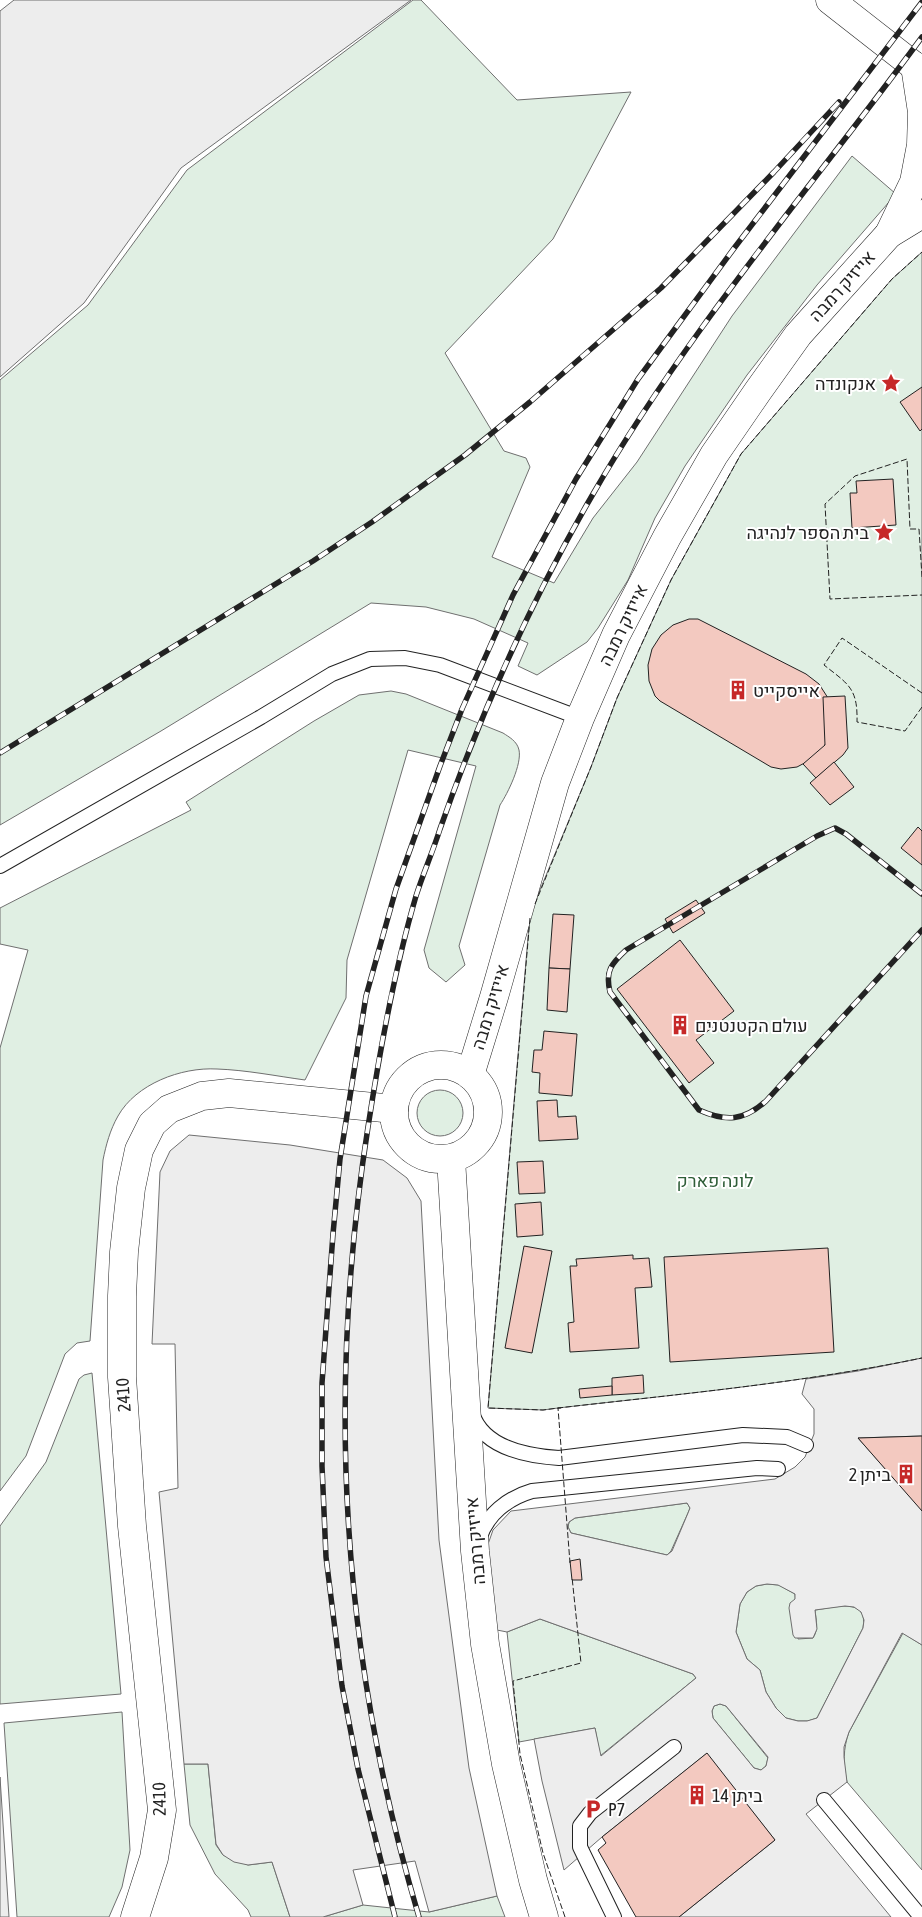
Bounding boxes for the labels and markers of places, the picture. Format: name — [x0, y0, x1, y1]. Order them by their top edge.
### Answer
place icon: אנקונדה — [880, 372, 902, 394]
place label: אנקונדה — [815, 373, 876, 394]
place icon: בית הספר לנהיגה — [873, 521, 895, 543]
place label: בית הספר לנהיגה — [746, 522, 870, 543]
building icon: אייסקייט — [727, 679, 749, 701]
place label: אייסקייט — [753, 680, 820, 701]
building icon: עולם הקטנטנים — [669, 1014, 691, 1036]
place label: עולם הקטנטנים — [695, 1015, 808, 1036]
building icon: ביתן 2 — [895, 1463, 917, 1485]
place label: ביתן 2 — [849, 1464, 892, 1485]
building icon: ביתן 14 — [686, 1784, 708, 1806]
place label: ביתן 14 — [712, 1785, 763, 1806]
parking icon: P7 — [582, 1798, 604, 1820]
place label: P7 — [608, 1799, 625, 1820]

